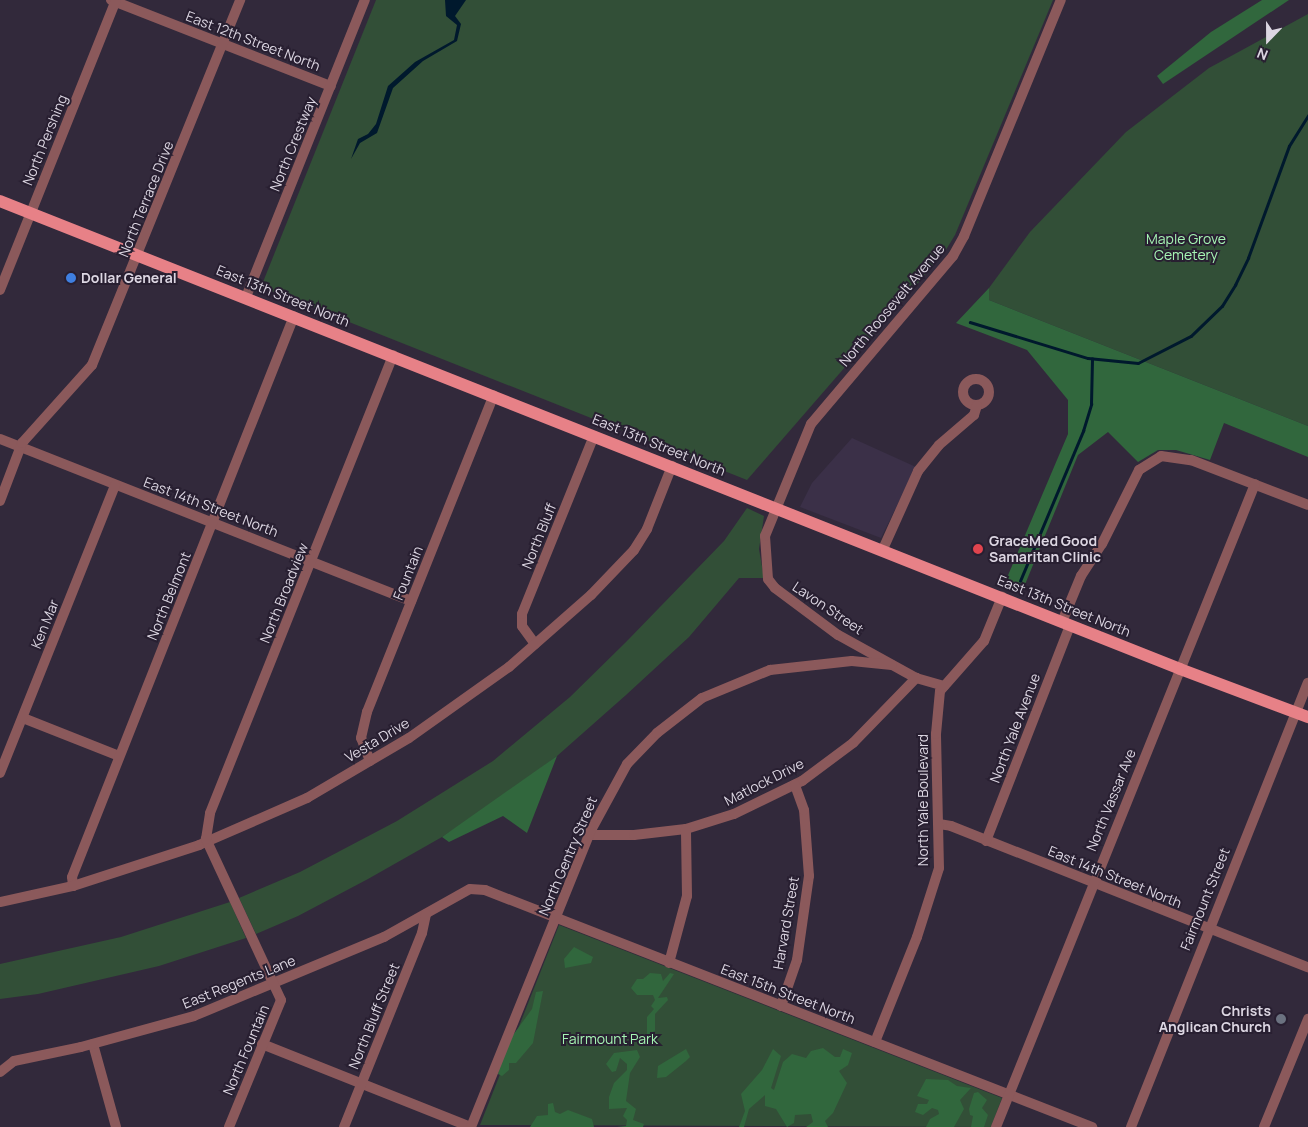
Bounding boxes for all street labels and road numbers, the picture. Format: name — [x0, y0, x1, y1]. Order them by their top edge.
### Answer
street label: East 12th Street North — [184, 8, 322, 74]
street label: North Pershing — [19, 92, 71, 188]
street label: North Crestway — [266, 94, 320, 194]
street label: North Terrace Drive — [115, 138, 177, 260]
street label: North Roosevelt Avenue — [836, 240, 948, 370]
street label: East 13th Street North — [214, 262, 352, 330]
street label: East 13th Street North — [590, 411, 728, 479]
street label: East 14th Street North — [141, 474, 281, 540]
street label: North Bluff — [518, 501, 560, 571]
street label: North Broadview — [256, 540, 312, 646]
street label: Fountain — [390, 544, 426, 602]
street label: North Belmont — [144, 549, 194, 643]
street label: East 13th Street North — [995, 572, 1133, 640]
street label: Lavon Street — [789, 578, 867, 638]
street label: Ken Mar — [28, 597, 62, 651]
street label: North Yale Avenue — [986, 671, 1044, 785]
street label: Vesta Drive — [342, 714, 412, 766]
street label: North Yale Boulevard — [915, 734, 931, 866]
street label: North Vassar Ave — [1083, 746, 1139, 854]
street label: Matlock Drive — [721, 755, 807, 809]
street label: North Gentry Street — [535, 794, 601, 918]
street label: East 14th Street North — [1046, 842, 1184, 912]
street label: Fairmount Street — [1177, 845, 1233, 953]
street label: Harvard Street — [770, 875, 802, 971]
street label: East Regents Lane — [180, 952, 298, 1012]
street label: North Bluff Street — [345, 960, 403, 1072]
street label: East 15th Street North — [718, 961, 858, 1027]
street label: North Fountain — [219, 1002, 273, 1098]

